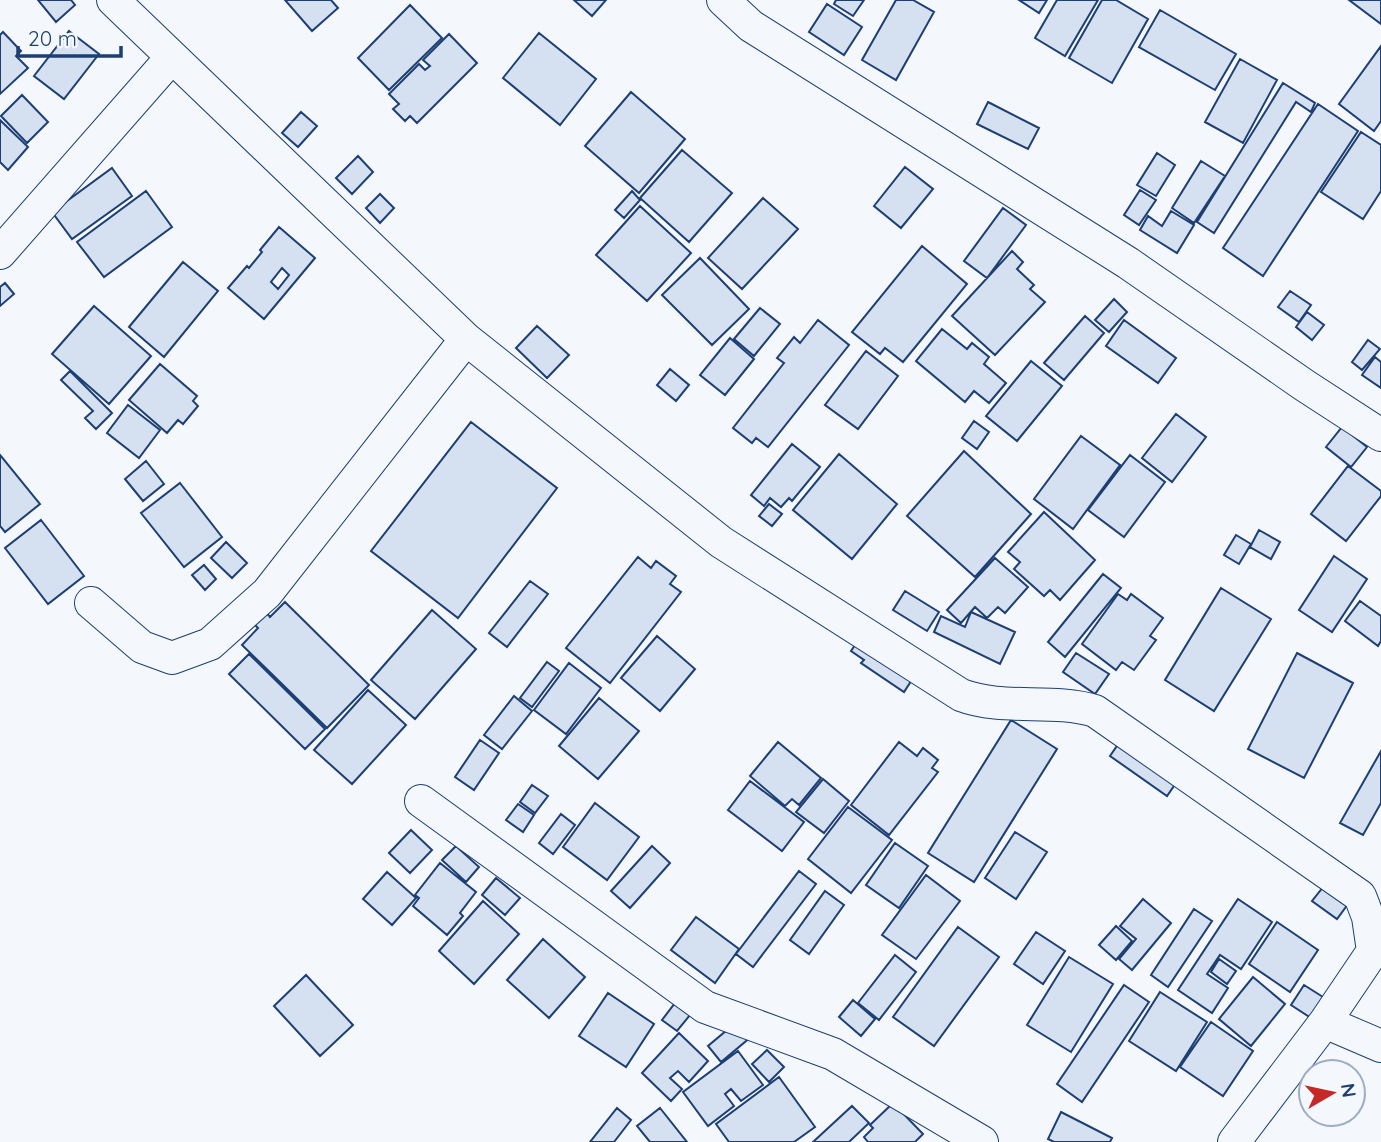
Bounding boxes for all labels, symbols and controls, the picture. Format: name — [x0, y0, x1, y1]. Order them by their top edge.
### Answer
scale bar — [18, 14, 121, 58]
text: 20 m — [28, 25, 77, 51]
north arrow — [1297, 1058, 1367, 1128]
text: N — [1336, 1082, 1362, 1099]

